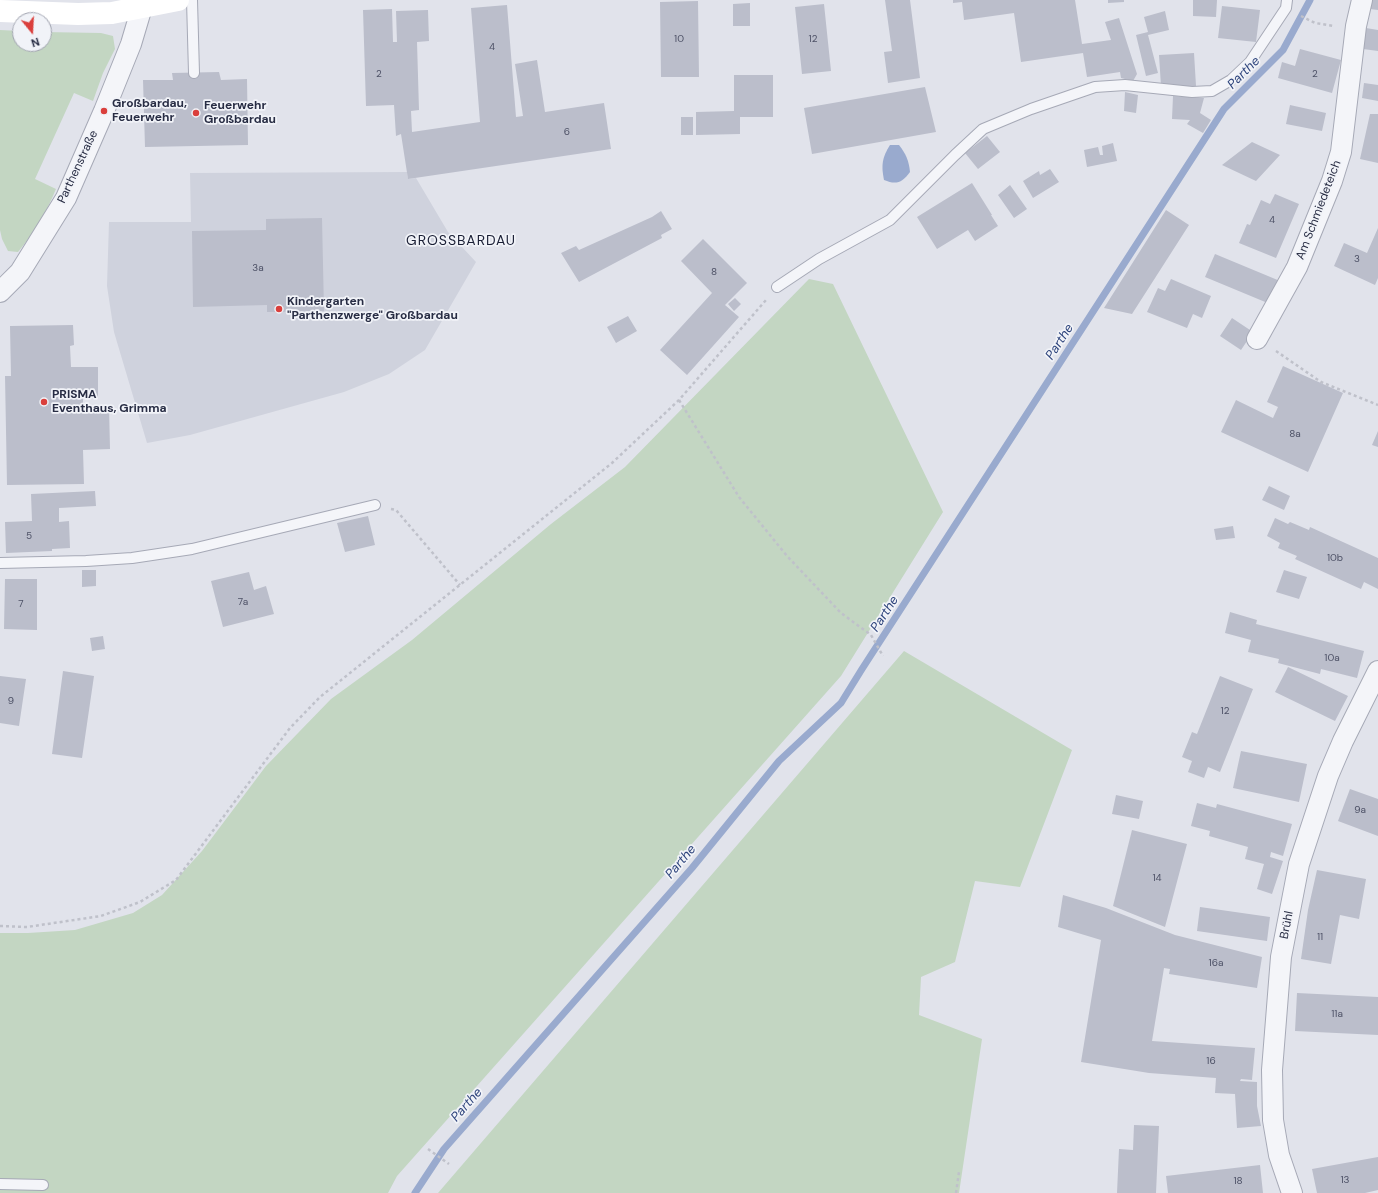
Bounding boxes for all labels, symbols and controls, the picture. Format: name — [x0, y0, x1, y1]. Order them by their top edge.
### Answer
north arrow — [12, 12, 52, 52]
house number: 10 — [674, 33, 684, 45]
house number: 12 — [809, 33, 817, 45]
text: N — [29, 35, 41, 50]
house number: 4 — [489, 41, 495, 53]
water label: Parthe — [1225, 54, 1263, 92]
house number: 2 — [376, 68, 382, 80]
house number: 2 — [1312, 68, 1318, 80]
place label: Großbardau, Feuerwehr — [112, 97, 187, 125]
place label: Feuerwehr Großbardau — [204, 99, 276, 127]
marker: Großbardau, Feuerwehr — [99, 106, 109, 116]
marker: Feuerwehr Großbardau — [191, 108, 201, 118]
house number: 6 — [564, 126, 570, 138]
street label: Parthenstraße — [55, 128, 101, 206]
street label: Am Schmiedeteich — [1293, 158, 1345, 262]
house number: 4 — [1269, 214, 1275, 226]
district label: GROSSBARDAU — [406, 233, 516, 249]
house number: 3 — [1354, 253, 1360, 265]
house number: 3a — [252, 262, 264, 274]
house number: 8 — [711, 266, 717, 278]
place label: Kindergarten "Parthenzwerge" Großbardau — [287, 295, 458, 323]
marker: Kindergarten "Parthenzwerge" Großbardau — [274, 304, 284, 314]
water label: Parthe — [1043, 321, 1077, 363]
place label: PRISMA Eventhaus, Grimma — [52, 388, 166, 416]
marker: PRISMA Eventhaus, Grimma — [39, 397, 49, 407]
house number: 8a — [1289, 428, 1301, 440]
house number: 5 — [26, 530, 32, 542]
house number: 10b — [1327, 552, 1343, 564]
water label: Parthe — [868, 593, 902, 635]
house number: 7a — [238, 596, 248, 608]
house number: 7 — [18, 598, 24, 610]
house number: 10a — [1324, 652, 1340, 664]
house number: 9 — [8, 695, 14, 707]
house number: 12 — [1221, 705, 1229, 717]
house number: 9a — [1354, 804, 1366, 816]
water label: Parthe — [662, 842, 700, 882]
house number: 14 — [1152, 872, 1162, 884]
street label: Brühl — [1277, 910, 1297, 940]
house number: 11 — [1317, 931, 1323, 943]
house number: 16a — [1209, 957, 1223, 969]
house number: 11a — [1331, 1008, 1343, 1020]
house number: 16 — [1206, 1055, 1216, 1067]
water label: Parthe — [448, 1085, 486, 1125]
house number: 13 — [1340, 1174, 1350, 1186]
house number: 18 — [1233, 1175, 1243, 1187]

